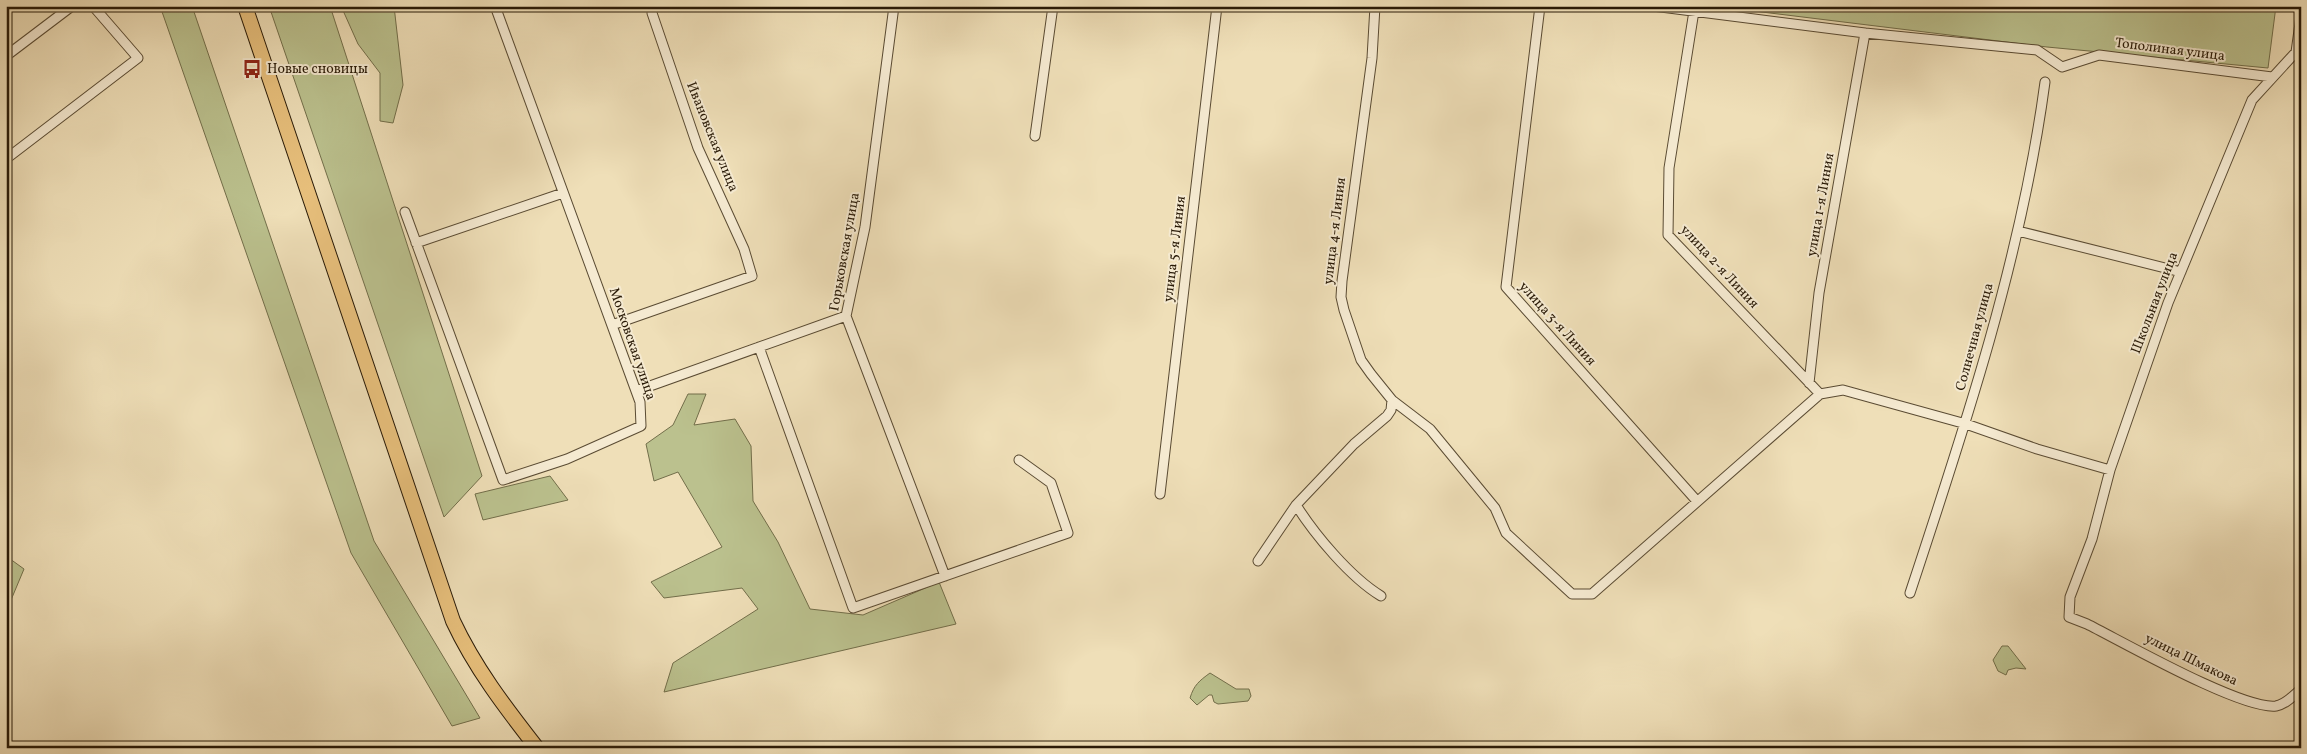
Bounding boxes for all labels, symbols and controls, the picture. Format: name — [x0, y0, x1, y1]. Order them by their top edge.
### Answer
street label: Тополиная улица — [2114, 34, 2226, 66]
bus stop icon: Новые сновицы — [241, 58, 263, 80]
place label: Новые сновицы — [267, 60, 368, 79]
street label: Ивановская улица — [681, 79, 743, 195]
street label: улица 1-я Линия — [1803, 152, 1839, 258]
street label: улица 4-я Линия — [1319, 176, 1351, 286]
street label: Горьковская улица — [825, 191, 865, 313]
street label: улица 5-я Линия — [1159, 195, 1191, 303]
street label: улица 2-я Линия — [1675, 221, 1763, 313]
street label: Школьная улица — [2127, 249, 2183, 357]
street label: улица 3-я Линия — [1514, 278, 1600, 370]
street label: Солнечная улица — [1951, 281, 1999, 393]
street label: Московская улица — [604, 285, 660, 403]
street label: улица Шмакова — [2141, 629, 2241, 691]

